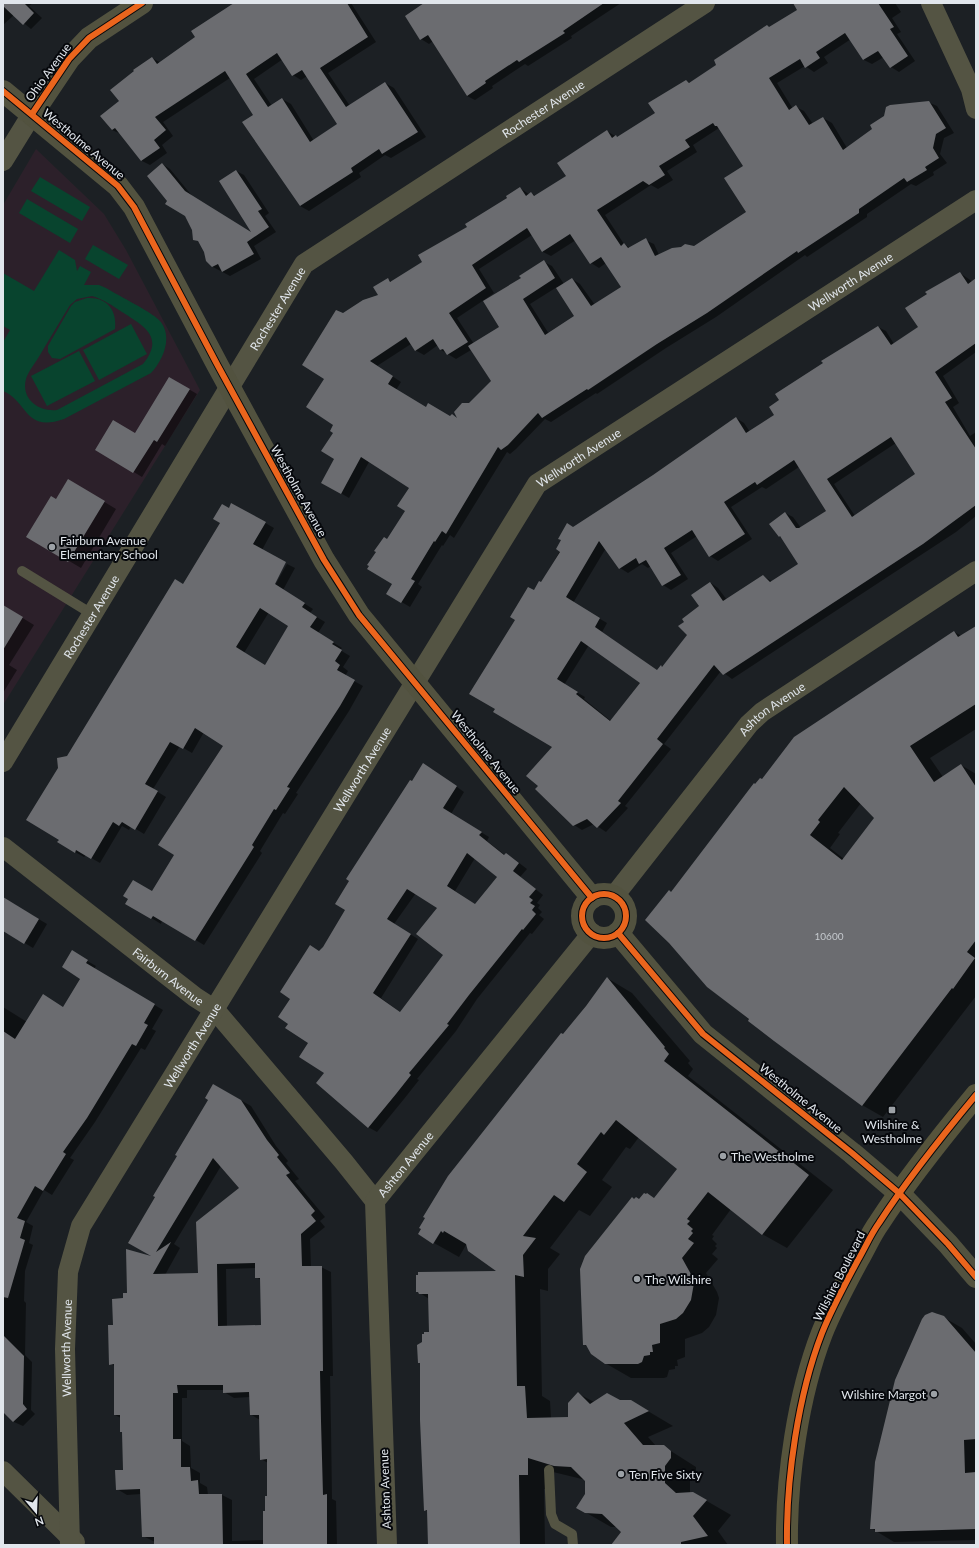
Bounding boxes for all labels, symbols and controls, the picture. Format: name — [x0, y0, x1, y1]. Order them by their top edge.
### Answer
street label: Ohio Avenue — [22, 40, 74, 104]
street label: Rochester Avenue — [499, 76, 587, 141]
street label: Westholme Avenue — [40, 105, 128, 183]
street label: Wellworth Avenue — [805, 248, 895, 314]
street label: Rochester Avenue — [246, 264, 308, 353]
street label: Wellworth Avenue — [533, 424, 623, 490]
street label: Westholme Avenue — [268, 443, 330, 539]
place label: Fairburn Avenue Elementary School — [60, 533, 158, 562]
marker: Fairburn Avenue Elementary School — [47, 542, 57, 552]
street label: Rochester Avenue — [60, 572, 122, 661]
street label: Ashton Avenue — [735, 678, 808, 739]
street label: Westholme Avenue — [448, 707, 524, 797]
street label: Wellworth Avenue — [330, 724, 394, 815]
house number: 10600 — [814, 930, 844, 942]
street label: Fairburn Avenue — [130, 944, 207, 1008]
street label: Wellworth Avenue — [160, 1000, 224, 1091]
street label: Westholme Avenue — [756, 1060, 846, 1136]
marker: Wilshire & Westholme — [887, 1105, 897, 1115]
place label: Wilshire & Westholme — [862, 1117, 922, 1146]
street label: Ashton Avenue — [374, 1128, 436, 1200]
place label: The Westholme — [731, 1149, 814, 1164]
marker: The Westholme — [718, 1151, 728, 1161]
street label: Wilshire Boulevard — [810, 1228, 868, 1324]
place label: The Wilshire — [645, 1272, 711, 1287]
marker: The Wilshire — [632, 1274, 642, 1284]
street label: Wellworth Avenue — [57, 1299, 74, 1397]
place label: Wilshire Margot — [841, 1387, 927, 1402]
marker: Wilshire Margot — [929, 1389, 939, 1399]
street label: Ashton Avenue — [376, 1449, 394, 1529]
place label: Ten Five Sixty — [629, 1467, 702, 1482]
marker: Ten Five Sixty — [616, 1469, 626, 1479]
north arrow — [16, 1492, 56, 1532]
text: N — [33, 1514, 46, 1529]

